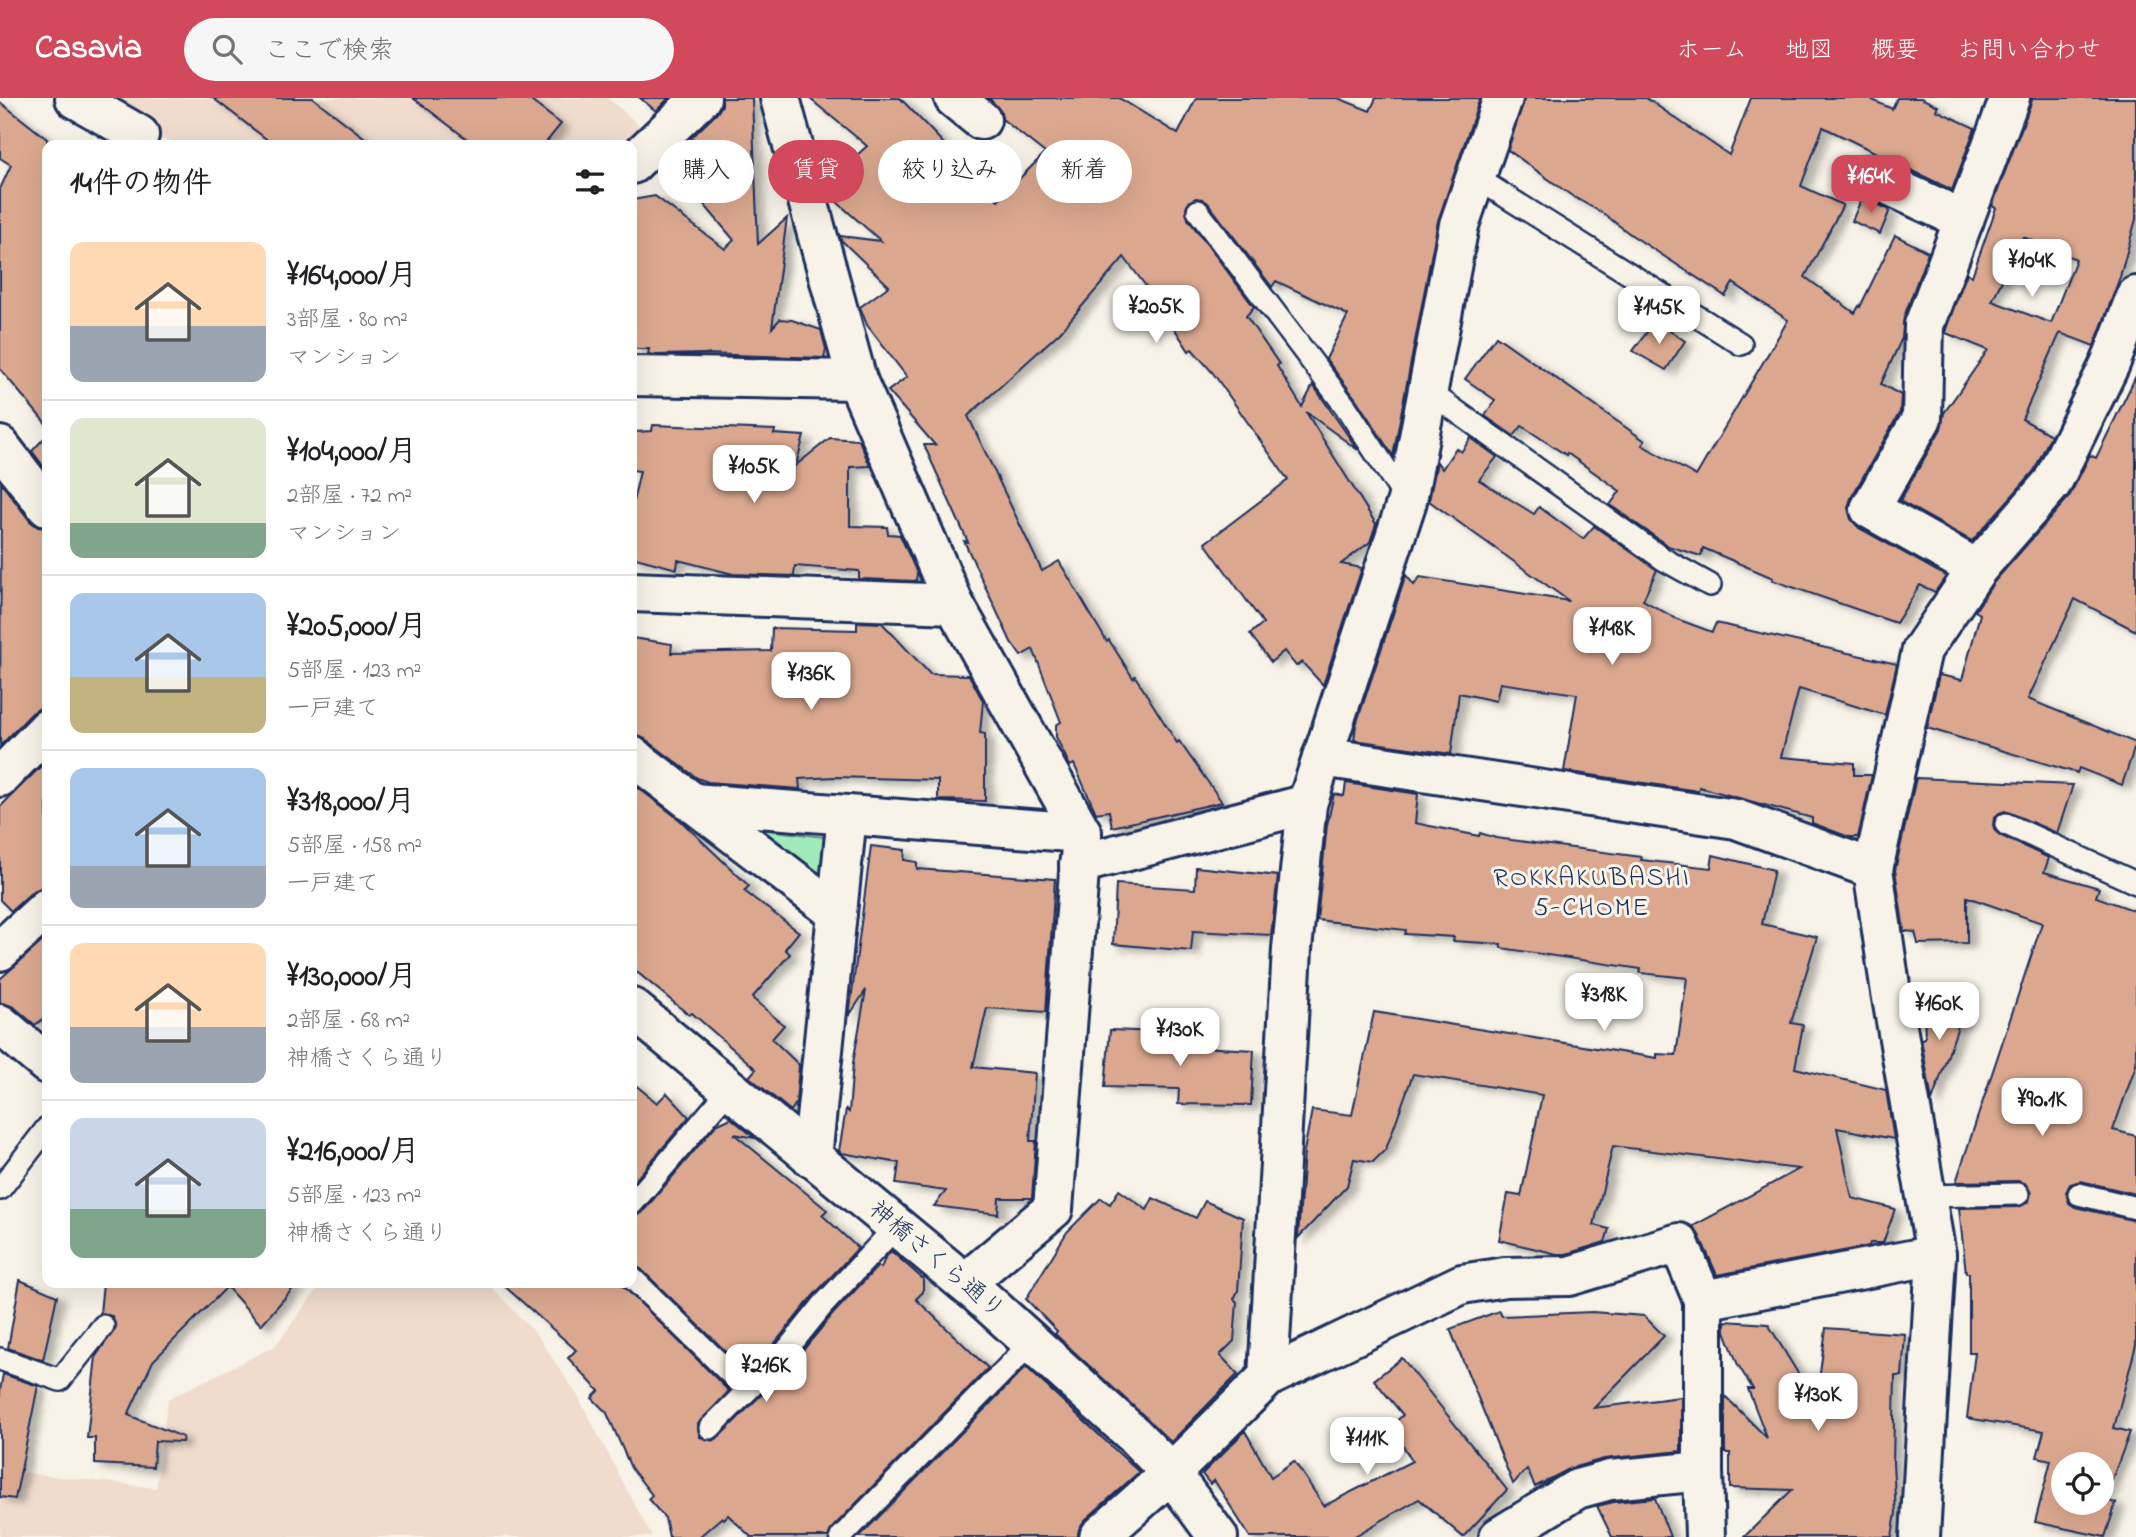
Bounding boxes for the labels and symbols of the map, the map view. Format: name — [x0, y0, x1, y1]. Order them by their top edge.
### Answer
pin: ¥164K — [1822, 156, 1920, 215]
pin: ¥104K — [1983, 240, 2081, 299]
pin: ¥205K — [1107, 286, 1205, 345]
pin: ¥145K — [1610, 286, 1708, 346]
pin: ¥105K — [705, 446, 803, 505]
pin: ¥148K — [1563, 608, 1661, 667]
pin: ¥136K — [762, 652, 860, 712]
district label: ROKKAKUBASHI 5-CHOME — [1493, 860, 1691, 928]
pin: ¥318K — [1555, 974, 1653, 1033]
pin: ¥160K — [1890, 982, 1988, 1042]
pin: ¥130K — [1131, 1009, 1229, 1068]
pin: ¥90.1K — [1985, 1079, 2099, 1138]
street label: 神橋さくら通り — [860, 1194, 1012, 1328]
pin: ¥216K — [717, 1344, 815, 1404]
pin: ¥130K — [1769, 1374, 1867, 1433]
pin: ¥111K — [1318, 1418, 1416, 1477]

